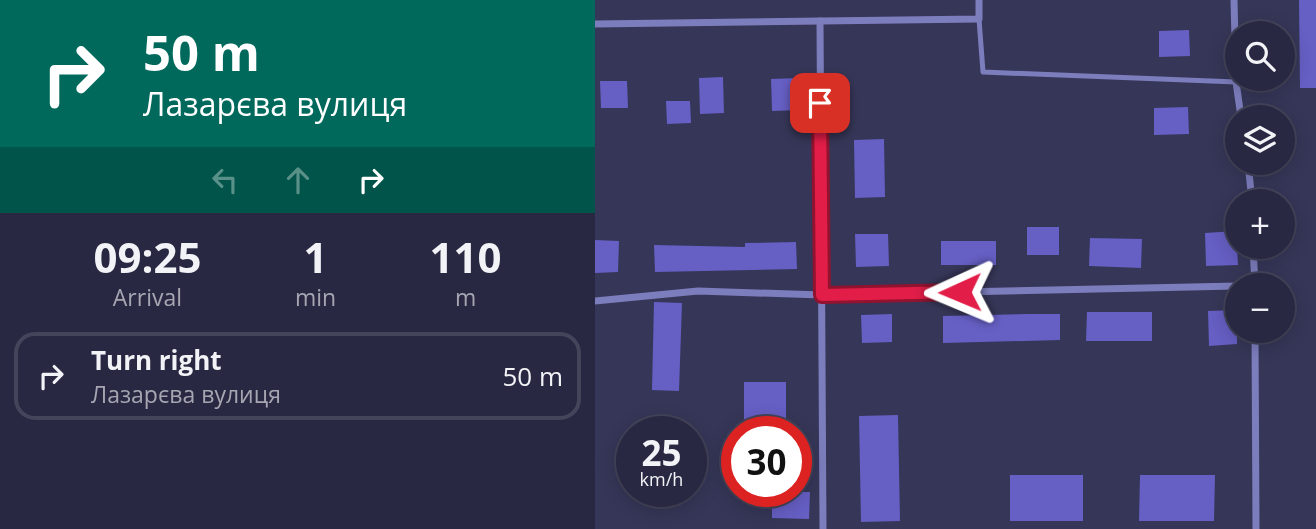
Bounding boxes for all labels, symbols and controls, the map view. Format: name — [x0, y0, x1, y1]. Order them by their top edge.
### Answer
text: 50 m — [143, 19, 260, 85]
map controls — [1225, 21, 1295, 343]
button: search — [1225, 21, 1295, 91]
icon: right — [28, 28, 119, 119]
pin — [790, 73, 850, 133]
text: Лазарєва вулиця — [143, 82, 407, 125]
icon: arrive — [801, 84, 839, 122]
button: layers — [1225, 105, 1295, 175]
icon: left — [206, 161, 244, 199]
icon: ahead — [279, 161, 317, 199]
icon: right — [352, 161, 390, 199]
button: + — [1225, 189, 1295, 259]
text: 09:25 — [93, 228, 201, 285]
text: 1 — [303, 228, 328, 285]
text: 110 — [430, 228, 502, 285]
position arrow — [923, 255, 997, 329]
button: − — [1225, 273, 1295, 343]
text: Arrival — [113, 281, 182, 313]
text: min — [295, 281, 336, 313]
text: m — [455, 281, 476, 313]
text: Turn right — [91, 342, 222, 378]
icon: right — [32, 357, 70, 395]
text: 50 m — [502, 358, 563, 394]
text: Лазарєва вулиця — [91, 378, 281, 410]
speed limit sign: 30 — [721, 416, 812, 507]
text: 25 — [641, 429, 682, 476]
text: km/h — [640, 467, 683, 491]

